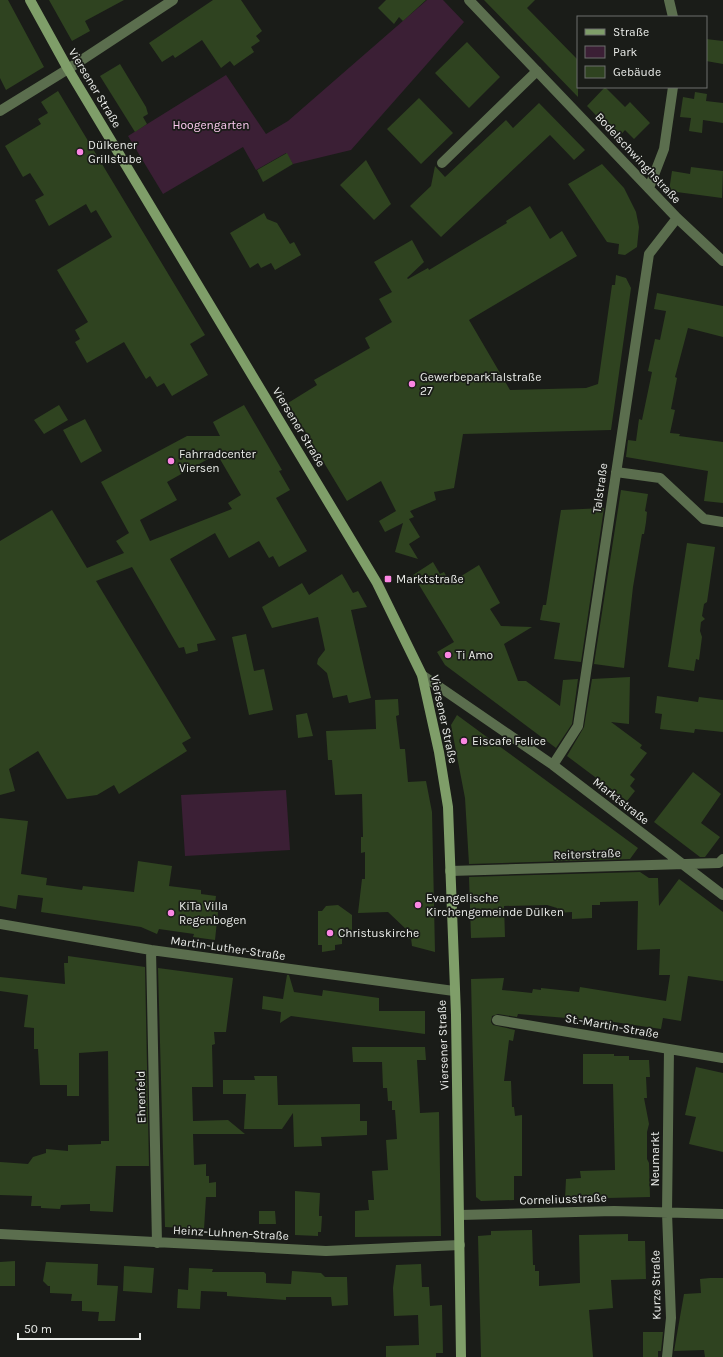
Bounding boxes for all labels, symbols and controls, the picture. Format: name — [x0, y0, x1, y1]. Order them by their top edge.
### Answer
legend — [577, 16, 707, 88]
text: Straße — [613, 25, 649, 39]
text: Park — [613, 45, 638, 59]
street label: Viersener Straße — [66, 46, 124, 130]
text: Gebäude — [613, 65, 661, 79]
street label: Bodelschwinghstraße — [592, 110, 684, 206]
park label: Hoogengarten — [173, 118, 249, 132]
place label: Dülkener Grillstube — [88, 138, 142, 166]
marker: Dülkener Grillstube — [75, 147, 85, 157]
place label: GewerbeparkTalstraße 27 — [420, 370, 541, 398]
marker: GewerbeparkTalstraße 27 — [407, 379, 417, 389]
street label: Viersener Straße — [270, 385, 328, 469]
place label: Fahrradcenter Viersen — [179, 447, 257, 475]
marker: Fahrradcenter Viersen — [166, 456, 176, 466]
street label: Talstraße — [590, 462, 610, 514]
place label: Marktstraße — [396, 572, 464, 586]
marker: Marktstraße — [383, 574, 393, 584]
place label: Ti Amo — [456, 648, 493, 662]
marker: Ti Amo — [443, 650, 453, 660]
street label: Viersener Straße — [428, 673, 460, 765]
place label: Eiscafe Felice — [472, 734, 546, 748]
marker: Eiscafe Felice — [459, 736, 469, 746]
street label: Marktstraße — [590, 775, 652, 827]
street label: Reiterstraße — [553, 846, 621, 862]
place label: Evangelische Kirchengemeinde Dülken — [426, 891, 564, 919]
place label: KiTa Villa Regenbogen — [179, 899, 247, 927]
marker: Evangelische Kirchengemeinde Dülken — [413, 900, 423, 910]
marker: KiTa Villa Regenbogen — [166, 908, 176, 918]
place label: Christuskirche — [338, 926, 419, 940]
marker: Christuskirche — [325, 928, 335, 938]
street label: Martin-Luther-Straße — [170, 933, 286, 963]
street label: Viersener Straße — [434, 1000, 452, 1090]
street label: St.-Martin-Straße — [564, 1011, 660, 1041]
street label: Ehrenfeld — [134, 1071, 148, 1123]
street label: Neumarkt — [648, 1131, 662, 1187]
street label: Corneliusstraße — [519, 1190, 607, 1208]
street label: Heinz-Luhnen-Straße — [173, 1223, 289, 1243]
street label: Kurze Straße — [648, 1250, 664, 1320]
scale bar — [18, 1315, 140, 1341]
text: 50 m — [24, 1322, 52, 1336]

